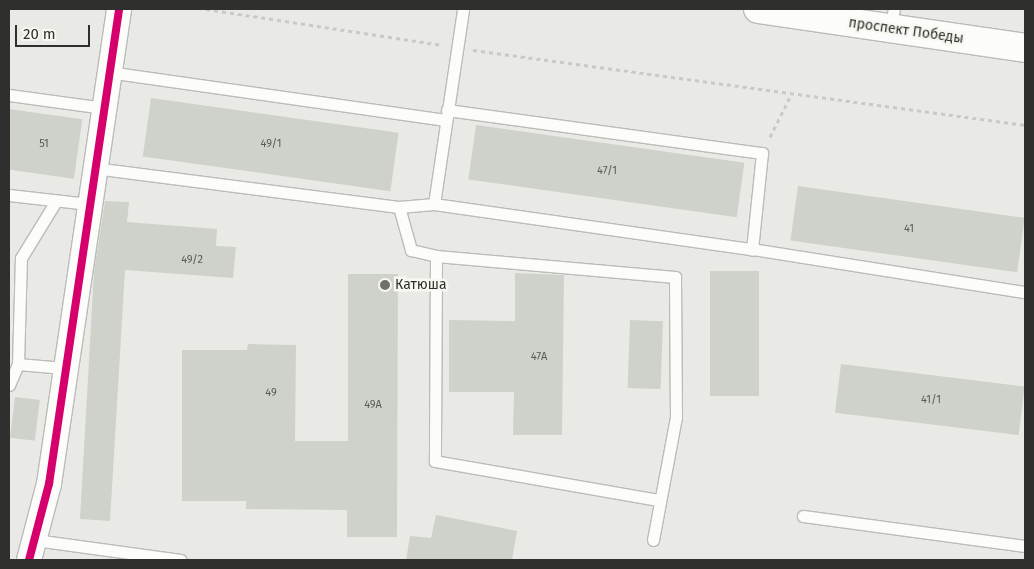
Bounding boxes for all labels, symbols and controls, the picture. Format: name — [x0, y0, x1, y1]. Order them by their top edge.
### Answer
scale bar — [18, 15, 92, 47]
street label: проспект Победы — [847, 15, 965, 47]
text: 20 m — [23, 25, 56, 43]
house number: 51 — [39, 137, 49, 151]
house number: 49/1 — [261, 137, 281, 151]
house number: 47/1 — [597, 164, 617, 178]
house number: 41 — [904, 222, 914, 236]
house number: 49/2 — [181, 253, 203, 267]
place label: Катюша — [395, 277, 447, 293]
marker: Катюша — [379, 279, 391, 291]
house number: 47А — [531, 350, 547, 364]
house number: 49 — [265, 386, 277, 400]
house number: 41/1 — [921, 393, 941, 407]
house number: 49А — [364, 398, 382, 412]

